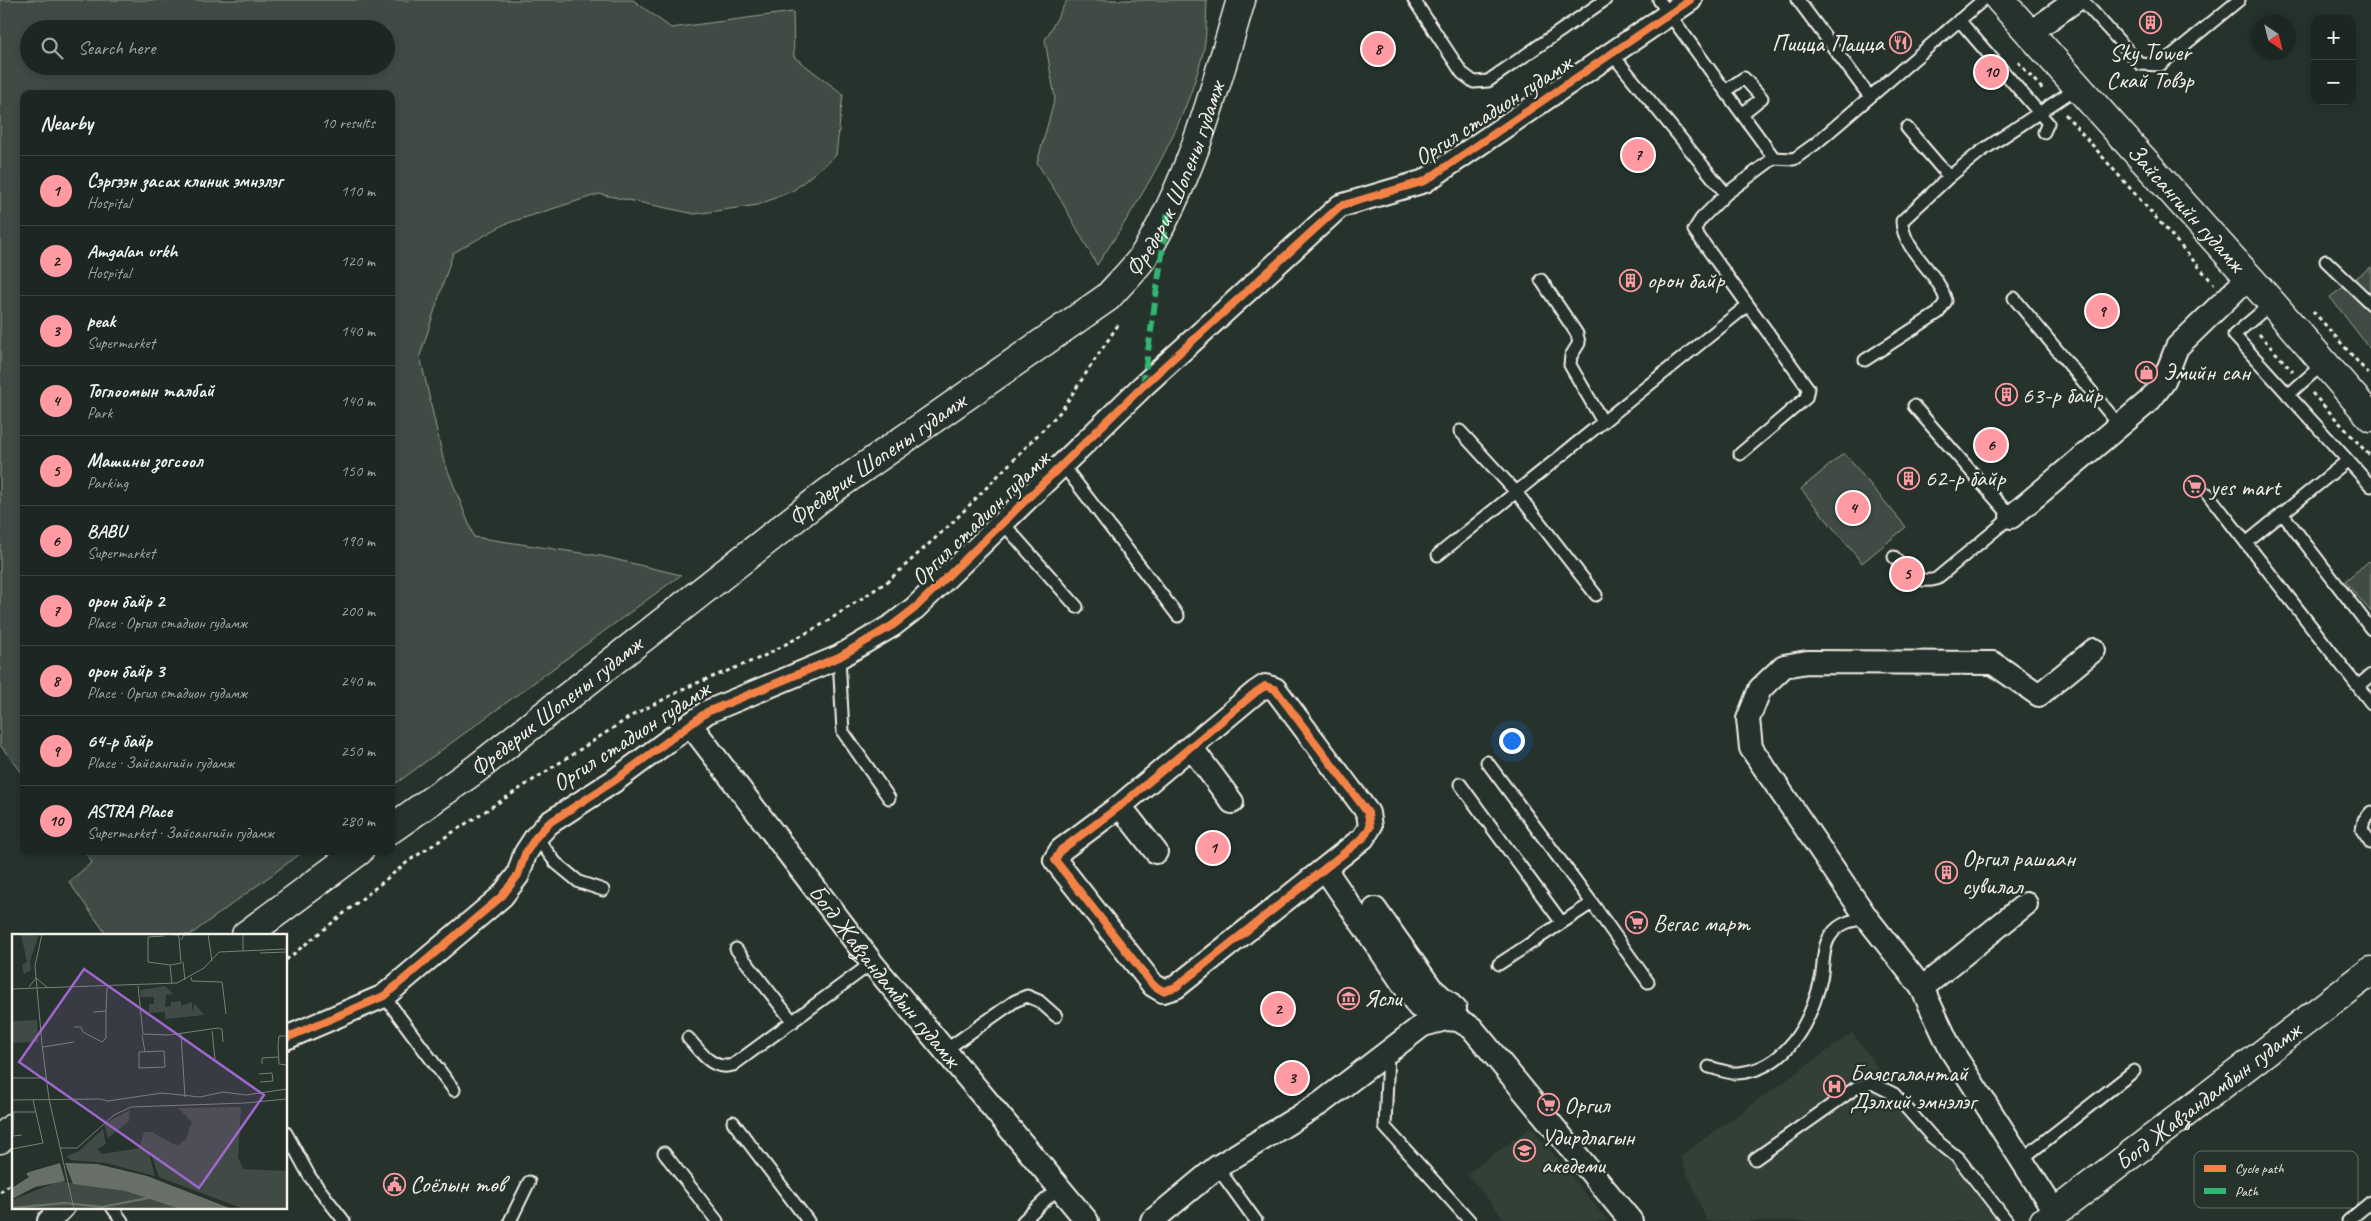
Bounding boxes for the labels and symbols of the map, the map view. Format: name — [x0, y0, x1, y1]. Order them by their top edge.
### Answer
building icon: Sky Tower Скай Товэр — [2138, 11, 2162, 35]
north arrow — [2251, 15, 2296, 60]
place label: Пицца Пацца — [1772, 28, 1886, 58]
pin: 8 — [1362, 30, 1394, 68]
restaurant icon: Пицца Пацца — [1888, 31, 1912, 55]
place label: Sky Tower Скай Товэр — [2106, 37, 2195, 95]
street label: Оргил стадион гудамж — [1409, 46, 1580, 172]
pin: 10 — [1975, 53, 2007, 91]
street label: Фредерик Шопены гудамж — [1118, 76, 1232, 283]
pin: 7 — [1622, 136, 1654, 174]
street label: Зайсангийн гудамж — [2121, 137, 2254, 280]
place label: орон байр — [1647, 265, 1725, 295]
building icon: орон байр — [1619, 268, 1643, 292]
pin: 9 — [2086, 292, 2118, 330]
place label: Эмийн сан — [2163, 357, 2252, 387]
shop icon: Эмийн сан — [2135, 360, 2159, 384]
place label: 63-р байр — [2022, 380, 2103, 410]
building icon: 63-р байр — [1994, 383, 2018, 407]
street label: Фредерик Шопены гудамж — [782, 384, 974, 533]
pin: 6 — [1975, 426, 2007, 464]
street label: Оргил стадион гудамж — [904, 442, 1058, 592]
place label: 62-р байр — [1925, 463, 2006, 493]
building icon: 62-р байр — [1897, 466, 1921, 490]
place label: yes mart — [2208, 472, 2282, 502]
supermarket icon: yes mart — [2182, 475, 2206, 499]
pin: 4 — [1837, 489, 1869, 527]
pin: 5 — [1891, 555, 1923, 593]
street label: Фредерик Шопены гудамж — [464, 628, 650, 783]
street label: Оргил стадион гудамж — [547, 672, 718, 798]
your location — [1499, 728, 1525, 754]
pin: 1 — [1197, 829, 1229, 867]
place label: Оргил рашаан сувилал — [1962, 843, 2077, 901]
building icon: Оргил рашаан сувилал — [1934, 860, 1958, 884]
street label: Богд Жавзандамбын гудамж — [802, 878, 969, 1075]
place label: Вегас март — [1653, 908, 1751, 938]
supermarket icon: Вегас март — [1625, 911, 1649, 935]
inset map — [12, 934, 288, 1208]
place label: Ясли — [1364, 983, 1404, 1013]
museum icon: Ясли — [1336, 986, 1360, 1010]
pin: 2 — [1262, 990, 1294, 1028]
street label: Богд Жавзандамбын гудамж — [2109, 1014, 2309, 1177]
place label: Баясгалантай Дэлхий эмнэлэг — [1850, 1058, 1979, 1116]
pin: 3 — [1276, 1059, 1308, 1097]
hospital icon: Баясгалантай Дэлхий эмнэлэг — [1822, 1075, 1846, 1099]
place label: Оргил — [1564, 1090, 1612, 1120]
supermarket icon: Оргил — [1536, 1093, 1560, 1117]
place label: Удирдлагын акедеми — [1541, 1122, 1637, 1180]
school or university icon: Удирдлагын акедеми — [1513, 1139, 1537, 1163]
legend — [2194, 1151, 2358, 1208]
text: Cycle path — [2235, 1160, 2284, 1177]
place label: Соёлын төв — [410, 1169, 510, 1199]
public building icon: Соёлын төв — [382, 1172, 406, 1196]
text: Path — [2235, 1183, 2259, 1200]

